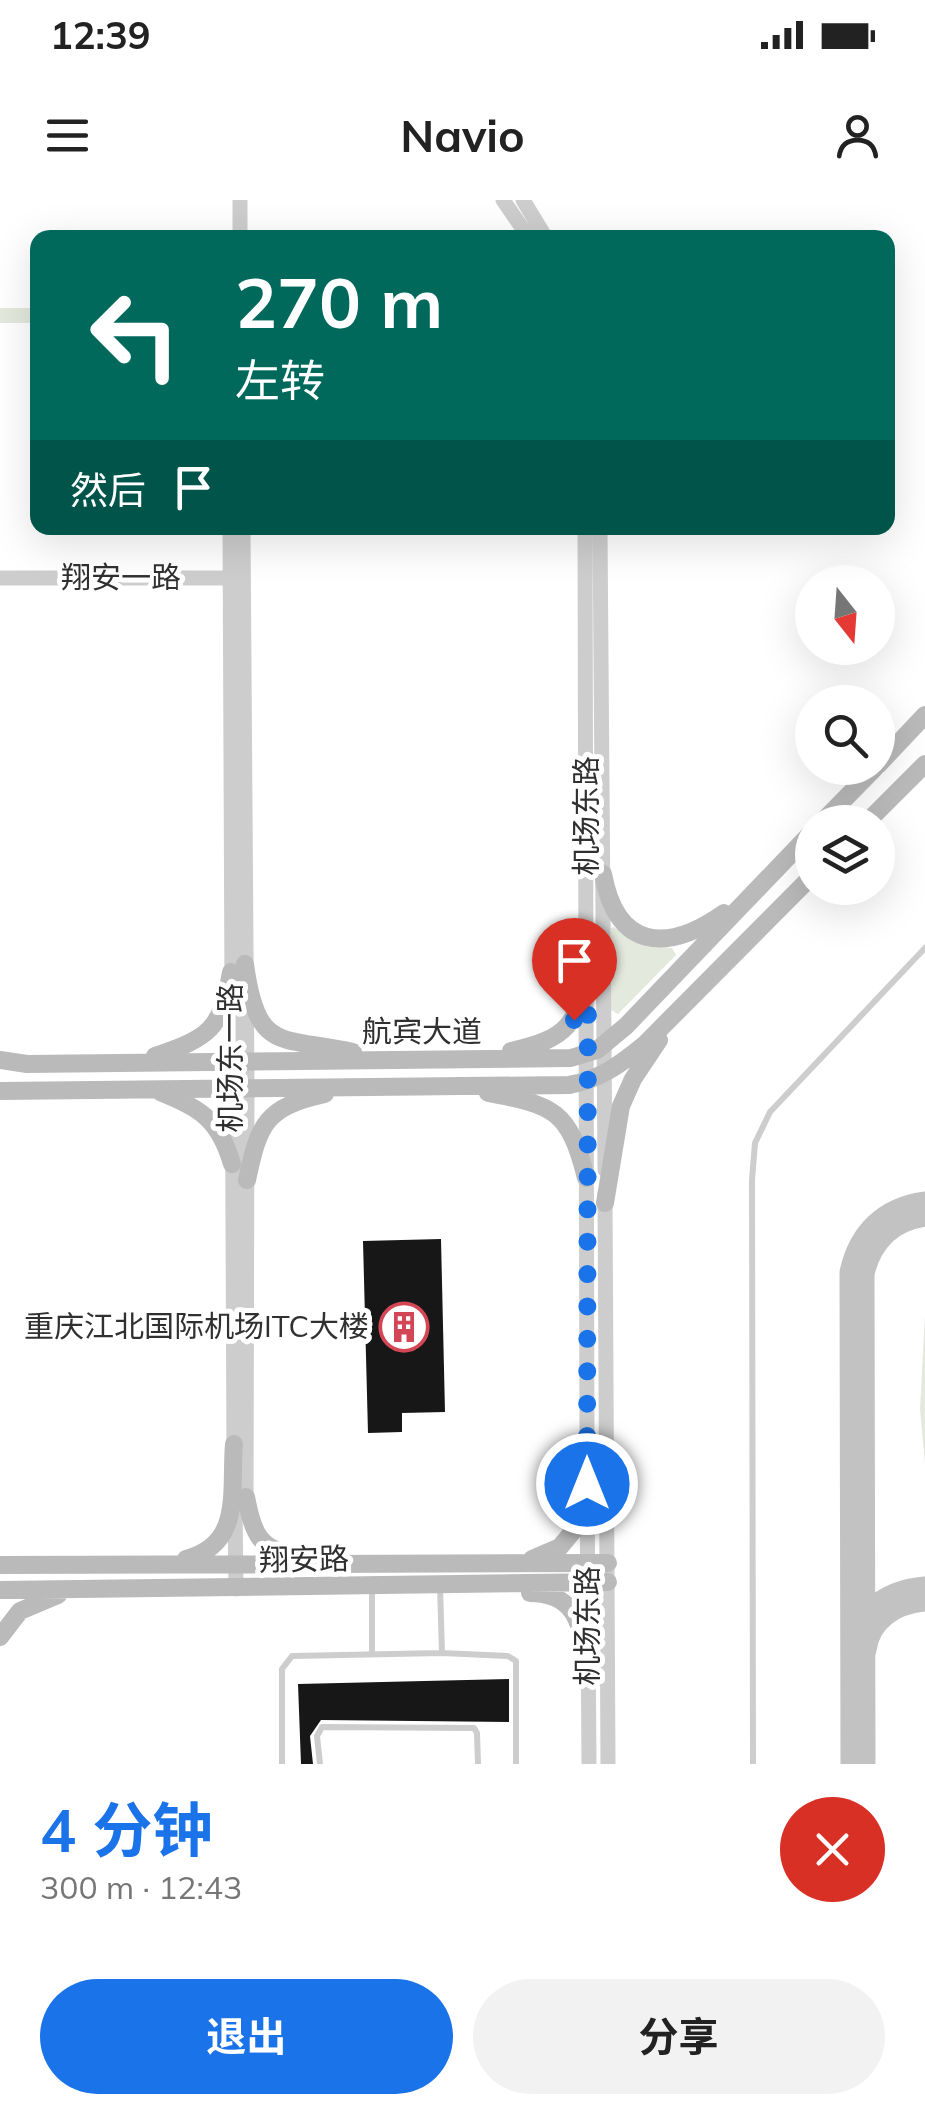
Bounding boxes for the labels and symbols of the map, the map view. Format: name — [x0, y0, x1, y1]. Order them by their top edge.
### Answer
street label: 翔安一路 — [61, 558, 181, 596]
north arrow — [795, 565, 895, 665]
street label: 机场东路 — [567, 756, 605, 876]
pin — [532, 918, 617, 1021]
street label: 机场东一路 — [211, 983, 249, 1133]
street label: 航宾大道 — [362, 1012, 482, 1050]
building icon: 重庆江北国际机场ITC大楼 — [378, 1301, 430, 1353]
place label: 重庆江北国际机场ITC大楼 — [24, 1307, 369, 1345]
position arrow — [535, 1432, 639, 1536]
street label: 翔安路 — [259, 1539, 349, 1579]
street label: 机场东路 — [568, 1566, 606, 1686]

